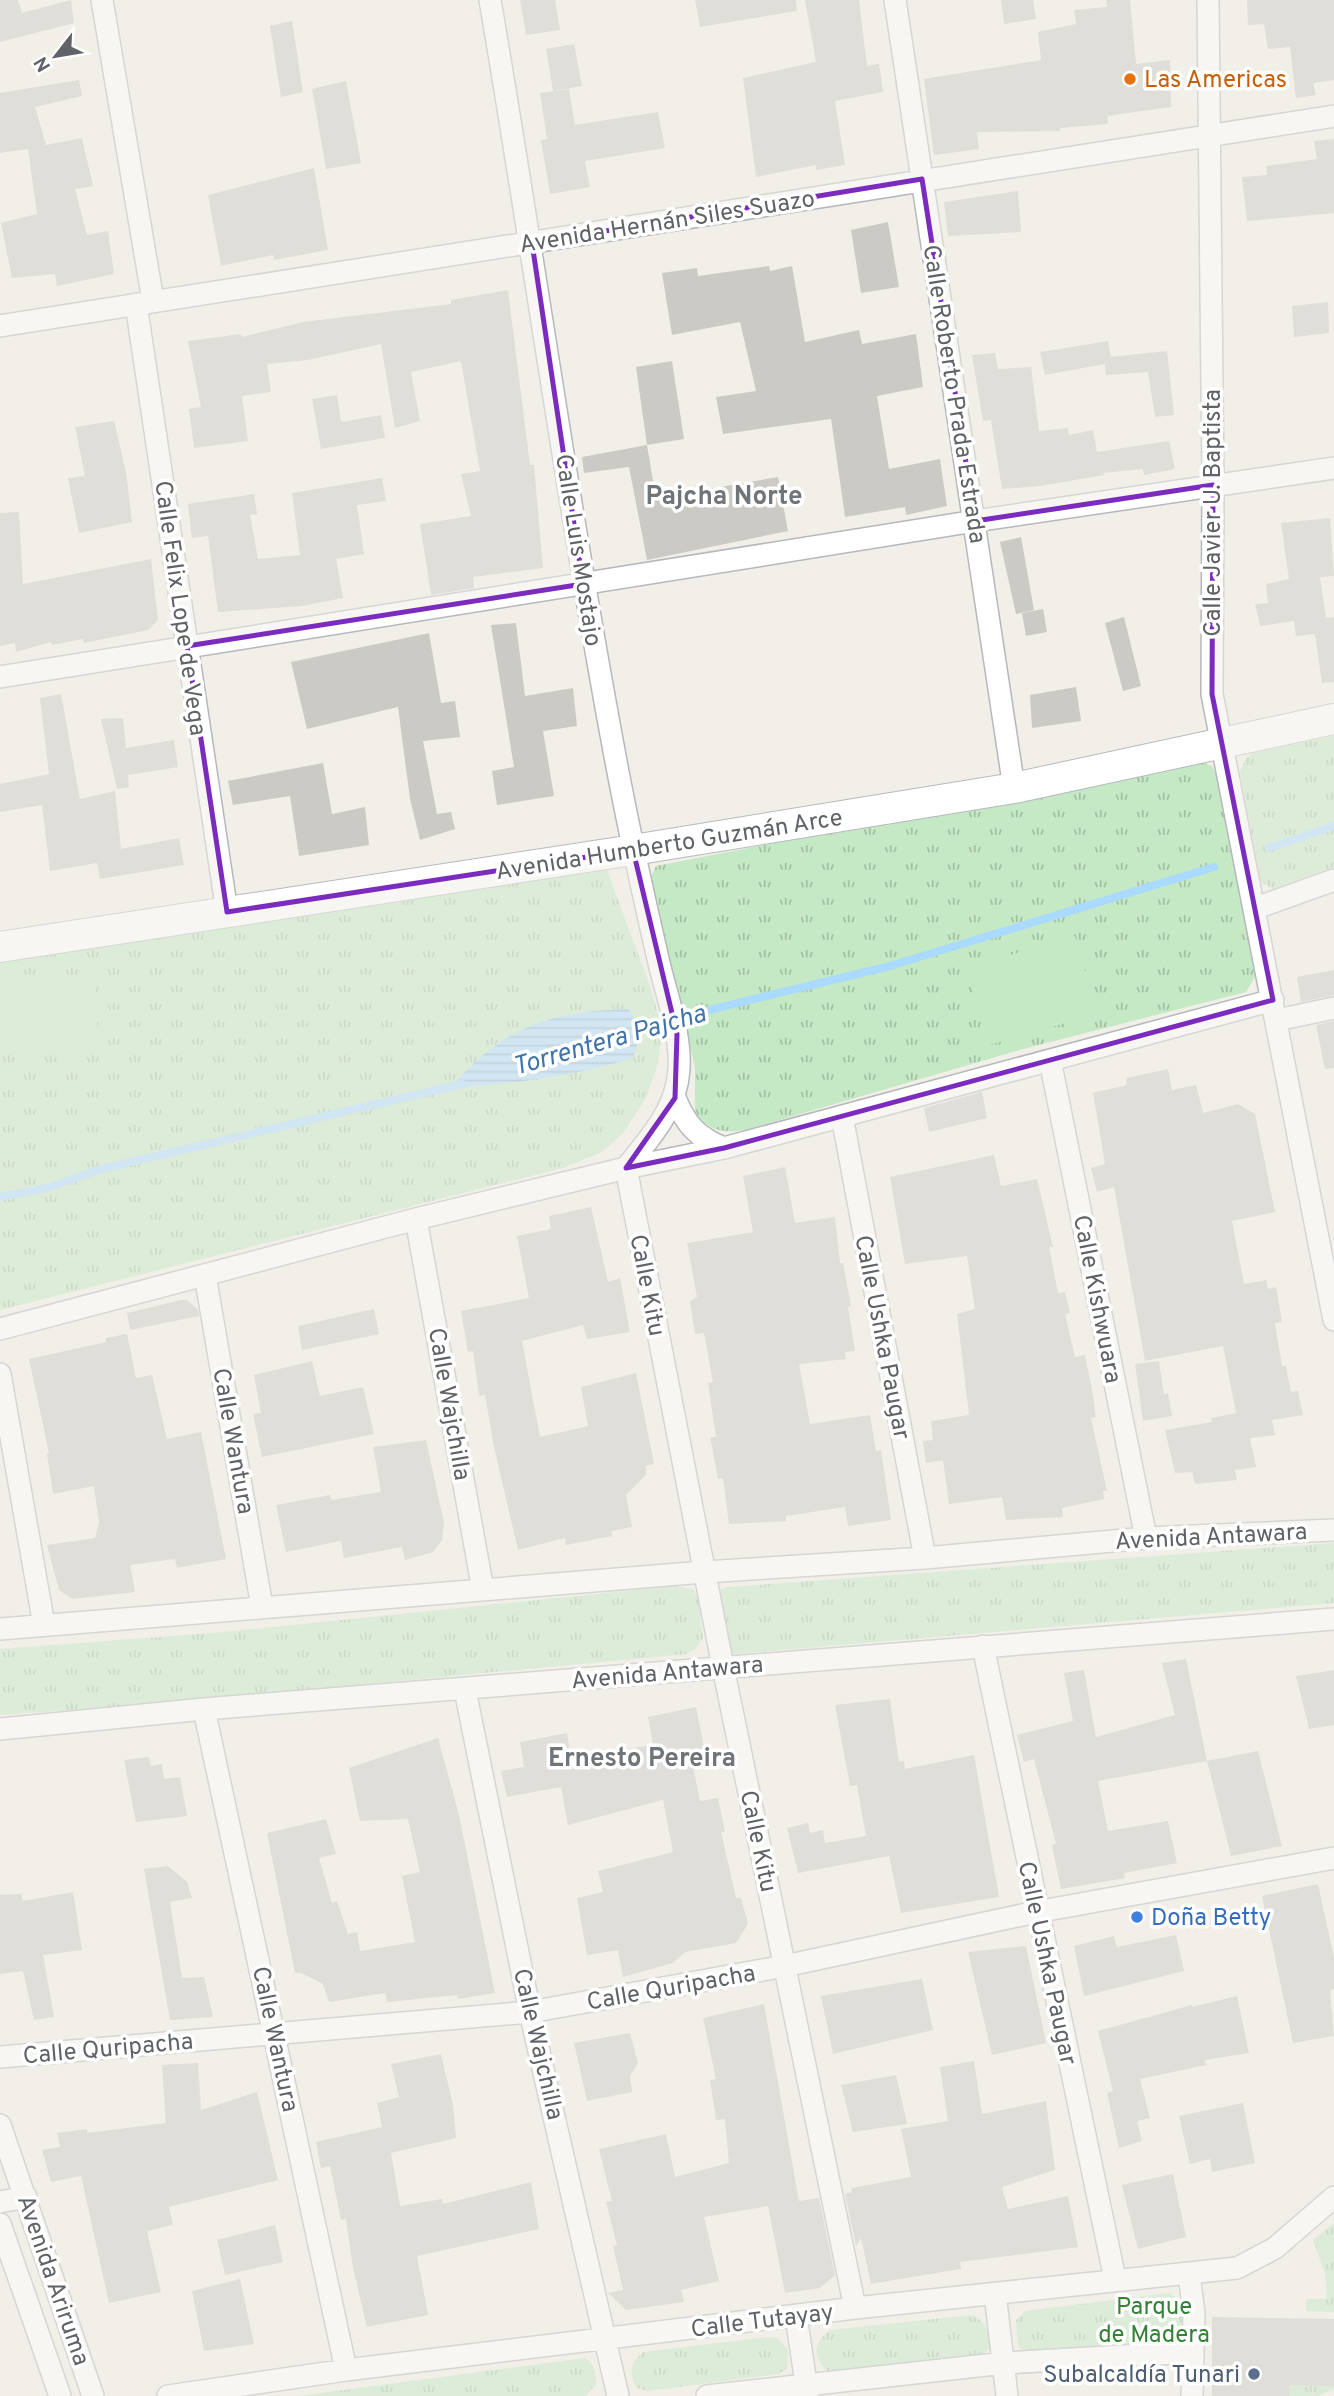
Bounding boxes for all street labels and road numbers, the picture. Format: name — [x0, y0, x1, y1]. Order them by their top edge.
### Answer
street label: Avenida Hernán Siles Suazo — [518, 185, 817, 261]
street label: Calle Roberto Prada Estrada — [915, 243, 991, 546]
street label: Calle Javier U. Baptista — [1199, 389, 1229, 637]
street label: Calle Luis Mostajo — [547, 452, 607, 649]
street label: Calle Felix Lope de Vega — [146, 479, 212, 738]
street label: Avenida Humberto Guzmán Arce — [494, 804, 845, 888]
street label: Calle Kishwuara — [1065, 1213, 1127, 1386]
street label: Calle Kitu — [621, 1232, 671, 1339]
street label: Calle Ushka Paugar — [847, 1233, 916, 1442]
street label: Calle Wajchilla — [420, 1326, 476, 1483]
street label: Calle Wantura — [204, 1366, 260, 1517]
street label: Avenida Antawara — [1114, 1518, 1308, 1558]
street label: Avenida Antawara — [570, 1651, 765, 1697]
street label: Calle Kitu — [732, 1788, 782, 1895]
street label: Calle Ushka Paugar — [1010, 1859, 1082, 2068]
street label: Calle Quripacha — [585, 1959, 758, 2019]
street label: Calle Wantura — [244, 1964, 304, 2115]
street label: Calle Wajchilla — [505, 1966, 569, 2123]
street label: Calle Quripacha — [22, 2028, 195, 2072]
street label: Avenida Ariruma — [9, 2191, 95, 2370]
street label: Calle Tutayay — [689, 2298, 835, 2346]

